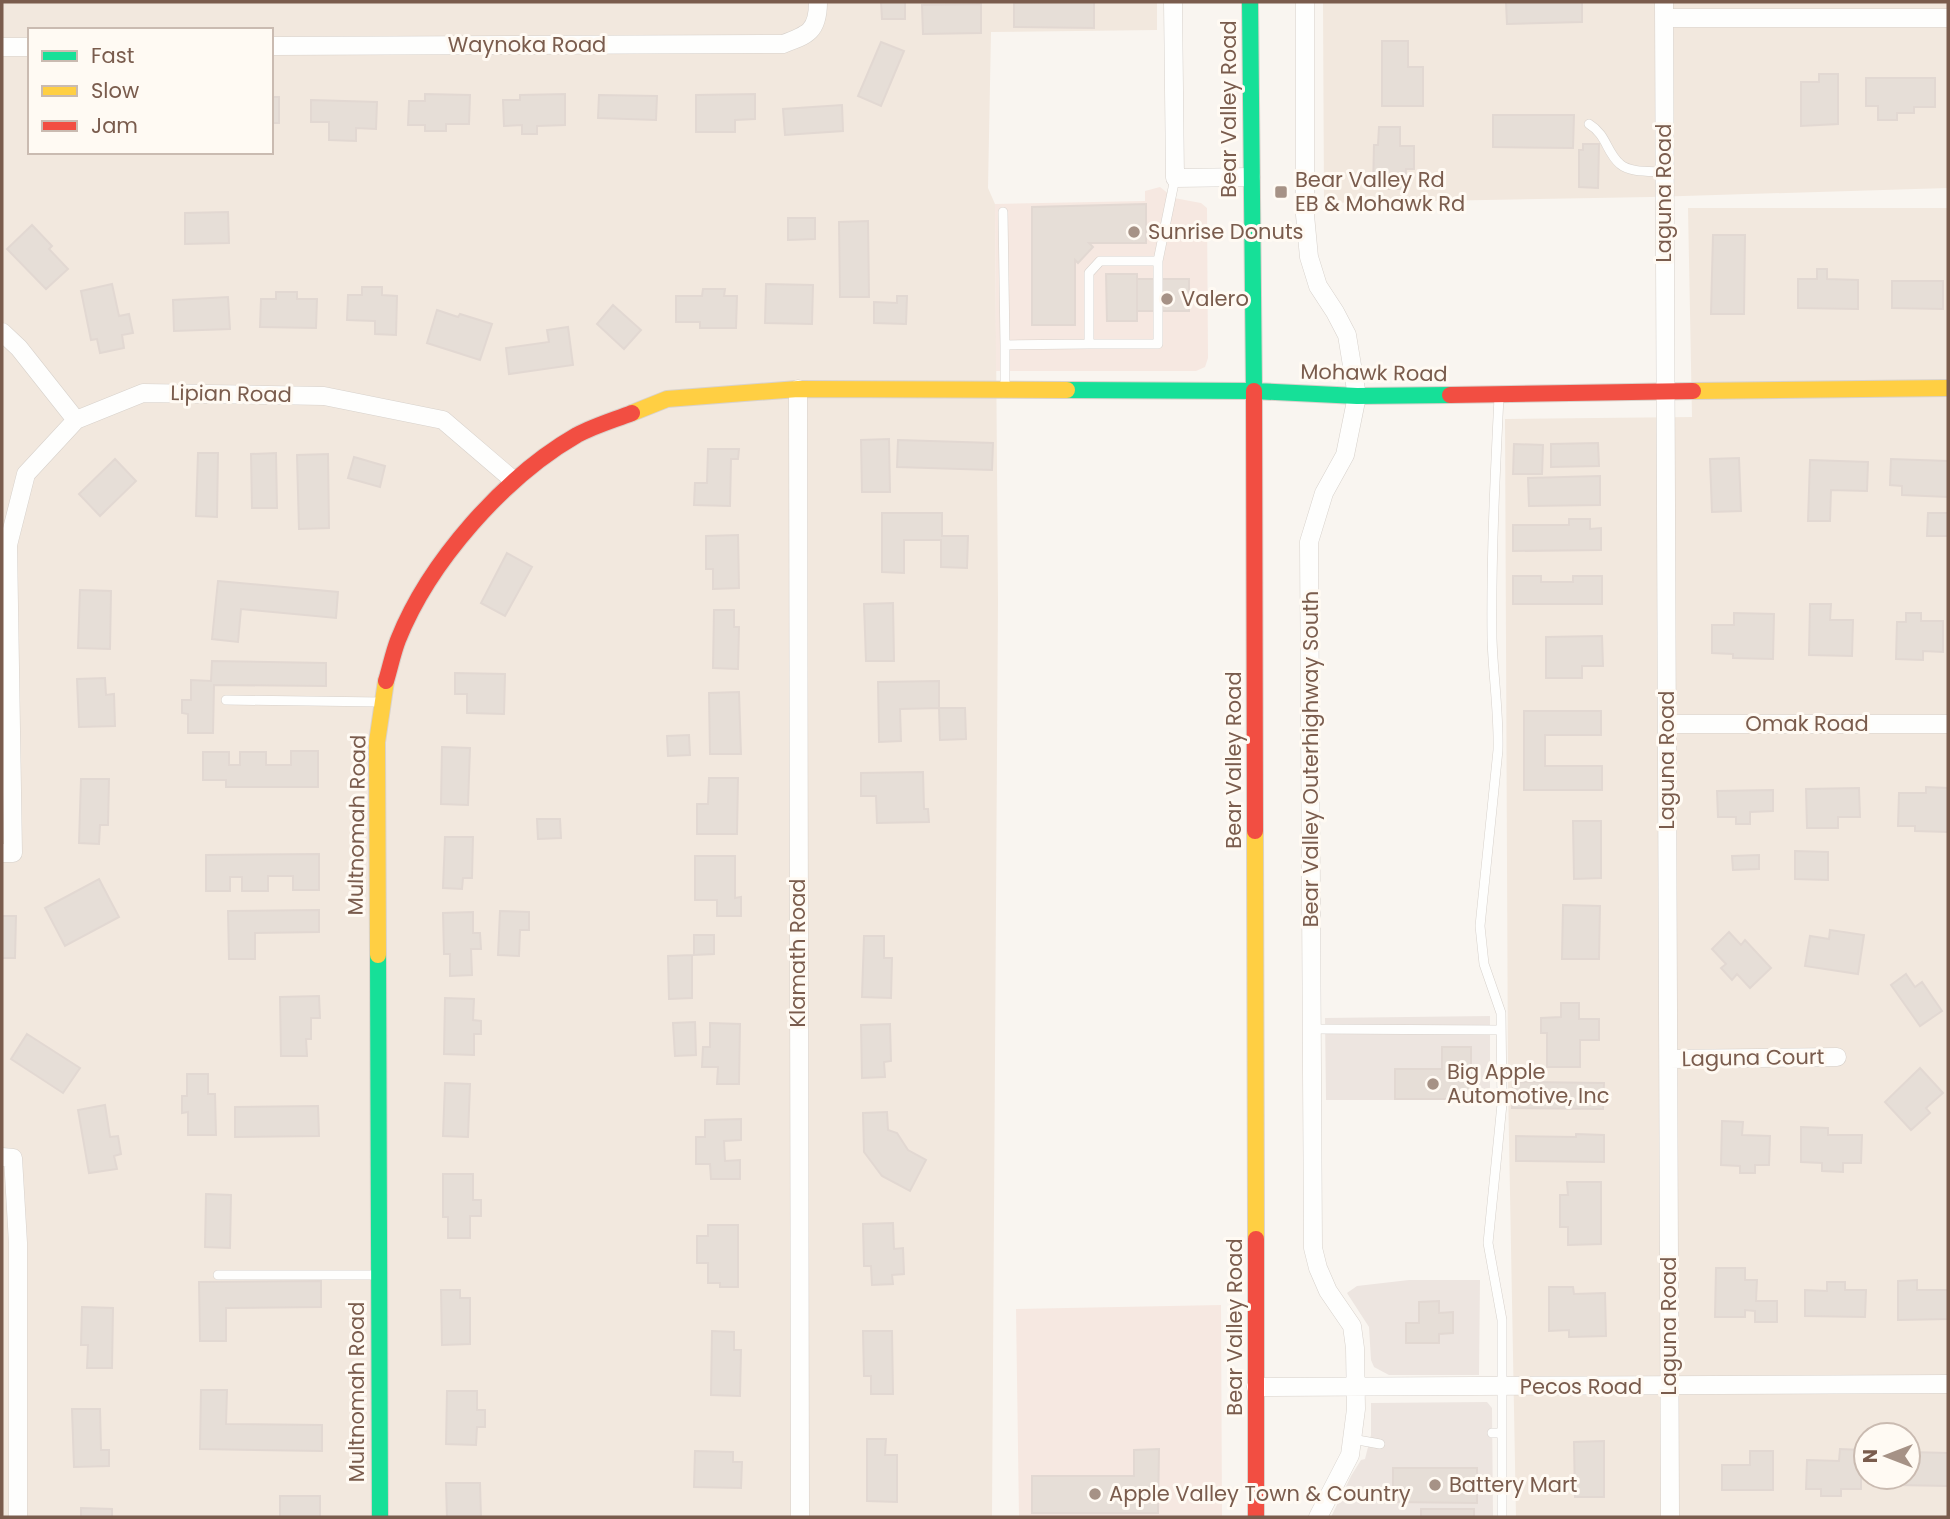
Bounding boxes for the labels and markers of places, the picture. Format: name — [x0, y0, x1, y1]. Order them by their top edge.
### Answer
place label: Bear Valley Rd EB & Mohawk Rd — [1295, 165, 1465, 218]
marker: Bear Valley Rd EB & Mohawk Rd — [1273, 184, 1289, 200]
place label: Sunrise Donuts — [1148, 217, 1304, 246]
marker: Sunrise Donuts — [1126, 224, 1142, 240]
place label: Valero — [1181, 284, 1249, 313]
marker: Valero — [1159, 291, 1175, 307]
place label: Big Apple Automotive, Inc — [1447, 1057, 1609, 1110]
marker: Big Apple Automotive, Inc — [1425, 1076, 1441, 1092]
place label: Battery Mart — [1449, 1470, 1577, 1499]
marker: Battery Mart — [1427, 1477, 1443, 1493]
place label: Apple Valley Town & Country — [1109, 1479, 1411, 1508]
marker: Apple Valley Town & Country — [1087, 1486, 1103, 1502]

